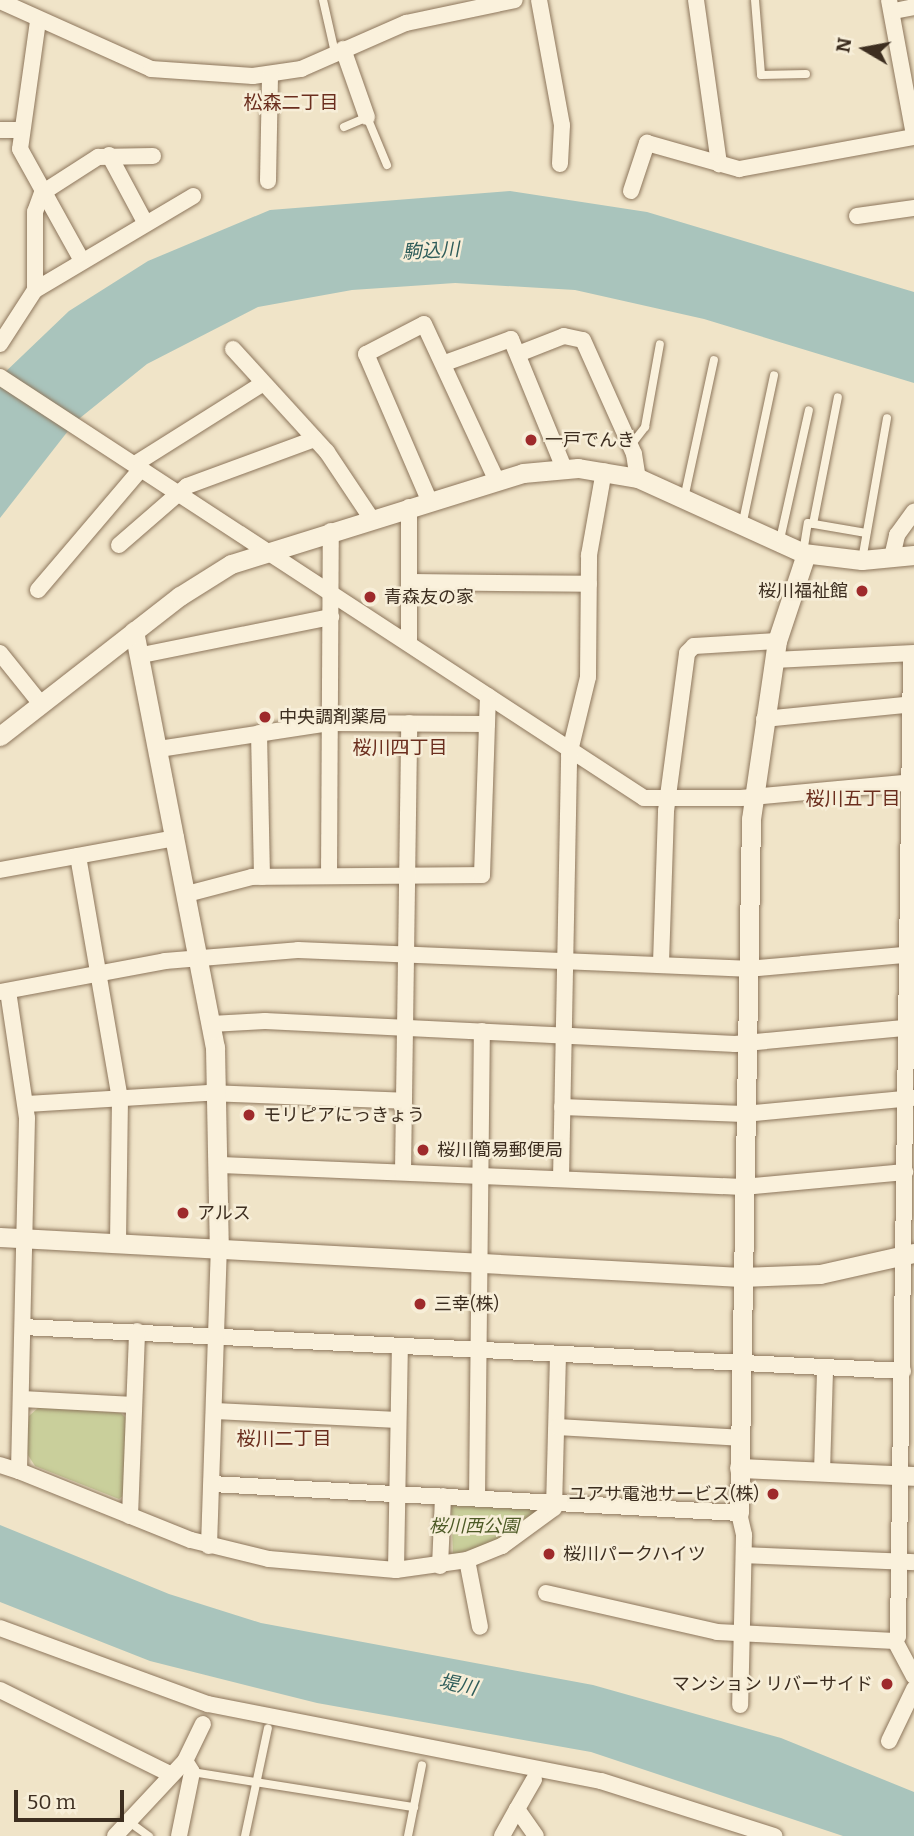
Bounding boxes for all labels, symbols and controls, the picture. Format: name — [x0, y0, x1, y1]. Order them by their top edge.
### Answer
north arrow — [830, 14, 900, 84]
text: N — [831, 36, 856, 54]
district label: 松森二丁目 — [244, 92, 338, 114]
water label: 駒込川 — [402, 238, 460, 264]
place label: 一戸でんき — [545, 429, 635, 451]
marker: 一戸でんき — [523, 432, 539, 448]
place label: 桜川福祉館 — [758, 580, 848, 602]
marker: 桜川福祉館 — [854, 583, 870, 599]
place label: 青森友の家 — [384, 586, 474, 608]
marker: 青森友の家 — [362, 589, 378, 605]
place label: 中央調剤薬局 — [279, 706, 387, 728]
marker: 中央調剤薬局 — [257, 709, 273, 725]
district label: 桜川四丁目 — [353, 737, 447, 759]
district label: 桜川五丁目 — [806, 788, 900, 810]
place label: モリピアにっきょう — [263, 1104, 425, 1126]
marker: モリピアにっきょう — [241, 1107, 257, 1123]
place label: 桜川簡易郵便局 — [437, 1139, 563, 1161]
marker: 桜川簡易郵便局 — [415, 1142, 431, 1158]
place label: アルス — [197, 1202, 251, 1224]
marker: アルス — [175, 1205, 191, 1221]
place label: 三幸(株) — [434, 1293, 499, 1315]
marker: 三幸(株) — [412, 1296, 428, 1312]
district label: 桜川二丁目 — [237, 1428, 331, 1450]
place label: ユアサ電池サービス(株) — [568, 1483, 759, 1505]
marker: ユアサ電池サービス(株) — [765, 1486, 781, 1502]
park label: 桜川西公園 — [429, 1515, 519, 1537]
place label: 桜川パークハイツ — [563, 1543, 707, 1565]
marker: 桜川パークハイツ — [541, 1546, 557, 1562]
water label: 堤川 — [437, 1670, 479, 1700]
place label: マンション リバーサイド — [671, 1673, 873, 1695]
marker: マンション リバーサイド — [879, 1676, 895, 1692]
scale bar — [18, 1776, 128, 1820]
text: 50 m — [27, 1789, 76, 1815]

